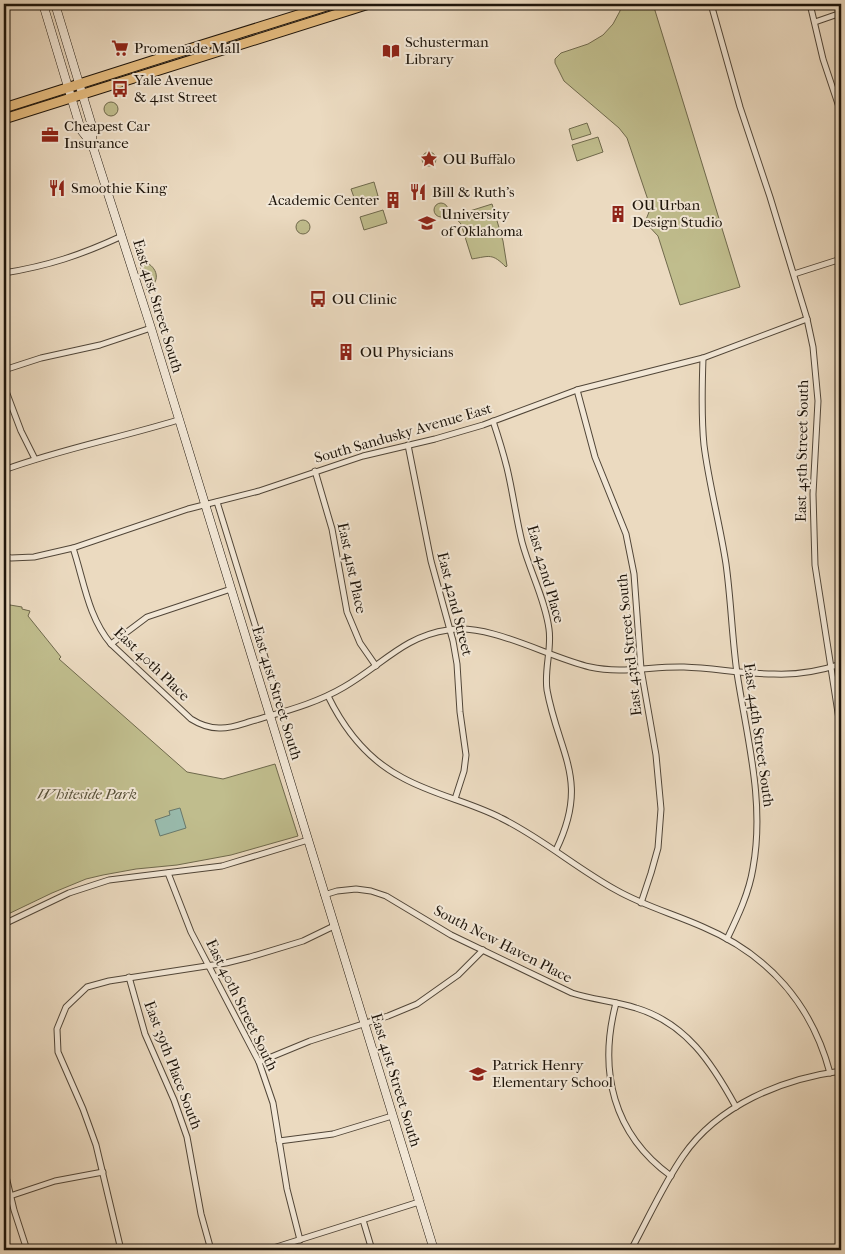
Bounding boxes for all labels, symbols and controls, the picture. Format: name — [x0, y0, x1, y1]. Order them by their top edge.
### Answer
place label: Schusterman Library — [405, 33, 489, 68]
supermarket icon: Promenade Mall — [110, 38, 130, 58]
place label: Promenade Mall — [134, 39, 240, 57]
library icon: Schusterman Library — [381, 41, 401, 61]
place label: Yale Avenue & 41st Street — [133, 71, 218, 106]
bus stop icon: Yale Avenue & 41st Street — [110, 79, 130, 99]
place label: Cheapest Car Insurance — [64, 117, 151, 152]
office icon: Cheapest Car Insurance — [40, 125, 60, 145]
place icon: OU Buffalo — [419, 149, 439, 169]
place label: OU Buffalo — [443, 150, 516, 168]
restaurant icon: Smoothie King — [47, 178, 67, 198]
place label: Smoothie King — [71, 179, 168, 197]
restaurant icon: Bill & Ruth's — [408, 182, 428, 202]
place label: Bill & Ruth's — [432, 183, 515, 201]
building icon: Academic Center — [383, 190, 403, 210]
place label: Academic Center — [267, 191, 380, 209]
place label: OU Urban Design Studio — [632, 196, 723, 231]
building icon: OU Urban Design Studio — [608, 204, 628, 224]
place label: University of Oklahoma — [441, 205, 524, 240]
school or university icon: University of Oklahoma — [417, 213, 437, 233]
street label: East 41st Street South — [129, 237, 187, 376]
bus stop icon: OU Clinic — [308, 289, 328, 309]
place label: OU Clinic — [332, 290, 397, 308]
building icon: OU Physicians — [336, 342, 356, 362]
place label: OU Physicians — [360, 343, 454, 361]
street label: East 45th Street South — [792, 379, 812, 522]
street label: South Sandusky Avenue East — [312, 399, 494, 467]
street label: East 41st Place — [334, 521, 371, 616]
street label: East 42nd Place — [523, 523, 569, 626]
street label: East 42nd Street — [433, 550, 477, 658]
street label: East 43rd Street South — [613, 572, 645, 717]
street label: East 40th Place — [110, 623, 194, 705]
street label: East 41st Street South — [248, 624, 306, 763]
street label: East 44th Street South — [740, 662, 778, 809]
park label: Whiteside Park — [37, 785, 137, 803]
street label: South New Haven Place — [431, 901, 576, 987]
street label: East 40th Street South — [202, 936, 282, 1074]
street label: East 39th Place South — [140, 998, 206, 1132]
street label: East 41st Street South — [367, 1011, 425, 1150]
place label: Patrick Henry Elementary School — [492, 1056, 613, 1091]
school or university icon: Patrick Henry Elementary School — [468, 1064, 488, 1084]

